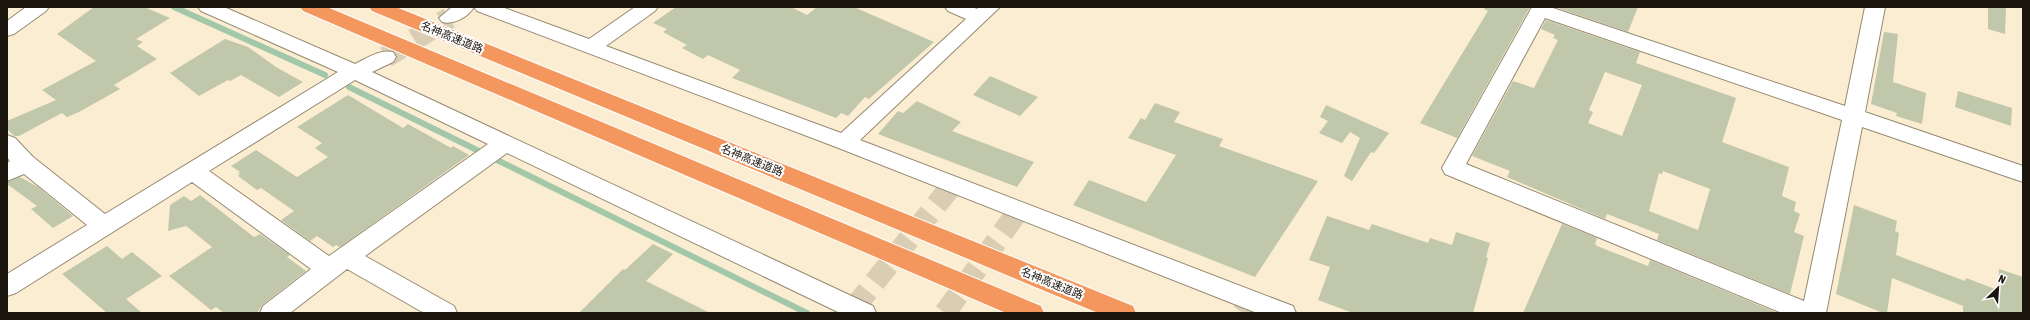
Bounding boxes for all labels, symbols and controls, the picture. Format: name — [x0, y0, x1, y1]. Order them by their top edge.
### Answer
street label: 名神高速道路 — [419, 19, 485, 55]
street label: 名神高速道路 — [719, 142, 785, 178]
street label: 名神高速道路 — [1019, 265, 1085, 301]
north arrow — [1978, 268, 2018, 308]
text: N — [1997, 272, 2008, 286]

